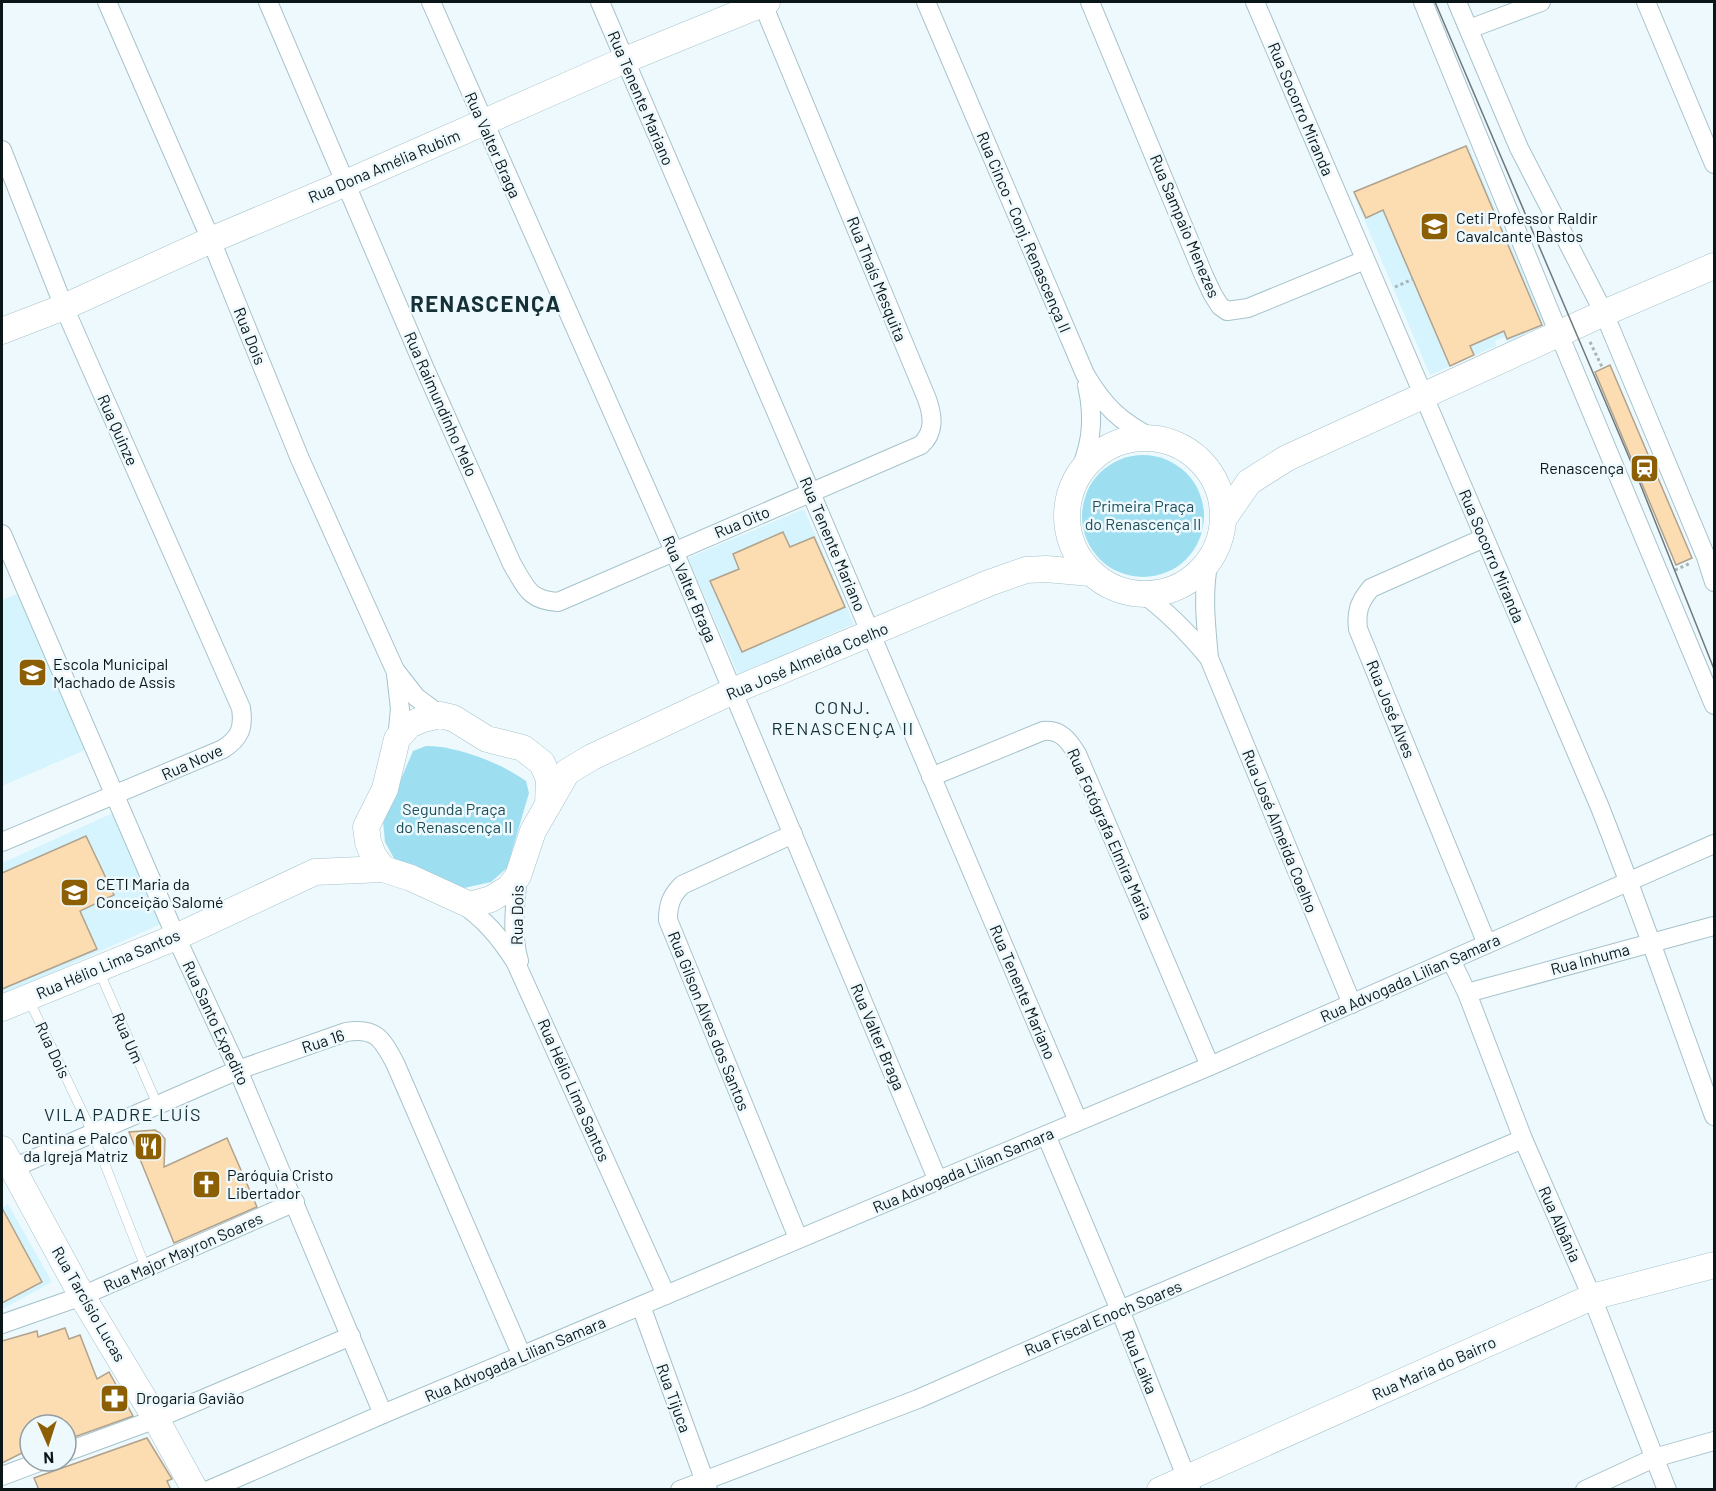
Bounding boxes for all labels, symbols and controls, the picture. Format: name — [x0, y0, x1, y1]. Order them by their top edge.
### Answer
street label: Rua Tenente Mariano — [605, 28, 678, 168]
street label: Rua Socorro Miranda — [1265, 39, 1338, 178]
street label: Rua Valter Braga — [462, 89, 525, 201]
street label: Rua Dona Amélia Rubim — [305, 125, 463, 206]
street label: Rua Cinco - Conj. Renascença II — [973, 128, 1075, 335]
street label: Rua Sampaio Menezes — [1147, 151, 1224, 300]
place label: Ceti Professor Raldir Cavalcante Bastos — [1456, 208, 1598, 245]
school or university icon: Ceti Professor Raldir Cavalcante Bastos — [1419, 211, 1451, 243]
street label: Rua Thaís Mesquita — [844, 214, 911, 344]
district label: RENASCENÇA — [410, 290, 562, 316]
street label: Rua Dois — [230, 304, 271, 367]
street label: Rua Raimundinho Melo — [401, 329, 482, 479]
street label: Rua Quinze — [94, 391, 143, 468]
station icon: Renascença — [1629, 452, 1661, 484]
place label: Renascença — [1539, 458, 1624, 477]
street label: Rua Tenente Mariano — [797, 474, 870, 614]
street label: Rua Socorro Miranda — [1456, 486, 1529, 625]
park label: Primeira Praça do Renascença II — [1085, 496, 1201, 533]
street label: Rua Oito — [711, 501, 772, 542]
street label: Rua Valter Braga — [659, 533, 722, 645]
street label: Rua José Almeida Coelho — [723, 618, 891, 703]
place label: Escola Municipal Machado de Assis — [53, 654, 176, 691]
school or university icon: Escola Municipal Machado de Assis — [16, 657, 48, 689]
street label: Rua José Alves — [1363, 657, 1420, 761]
district label: CONJ. RENASCENÇA II — [771, 696, 915, 739]
street label: Rua Nove — [158, 740, 225, 783]
street label: Rua Fotógrafa Elmira Maria — [1064, 745, 1157, 923]
street label: Rua José Almeida Coelho — [1239, 746, 1322, 915]
park label: Segunda Praça do Renascença II — [396, 799, 512, 836]
place label: CETI Maria da Conceição Salomé — [96, 874, 224, 911]
school or university icon: CETI Maria da Conceição Salomé — [59, 877, 91, 909]
street label: Rua Dois — [506, 885, 527, 945]
street label: Rua Tenente Mariano — [987, 922, 1060, 1062]
street label: Rua Hélio Lima Santos — [33, 925, 183, 1002]
street label: Rua Gilson Alves dos Santos — [665, 928, 754, 1113]
street label: Rua Advogada Lilian Samara — [1317, 929, 1503, 1026]
street label: Rua Inhuma — [1548, 939, 1632, 978]
street label: Rua Santo Expedito — [179, 958, 254, 1088]
street label: Rua Valter Braga — [847, 981, 910, 1093]
street label: Rua Um — [109, 1010, 148, 1066]
street label: Rua Hélio Lima Santos — [534, 1015, 615, 1164]
street label: Rua Dois — [32, 1019, 75, 1081]
street label: Rua 16 — [299, 1025, 347, 1056]
district label: VILA PADRE LUÍS — [44, 1103, 202, 1125]
street label: Rua Advogada Lilian Samara — [869, 1123, 1056, 1216]
place label: Cantina e Palco da Igreja Matriz — [22, 1128, 128, 1165]
restaurant icon: Cantina e Palco da Igreja Matriz — [133, 1131, 165, 1163]
place label: Paróquia Cristo Libertador — [227, 1165, 333, 1202]
church icon: Paróquia Cristo Libertador — [190, 1168, 222, 1200]
street label: Rua Albânia — [1535, 1183, 1586, 1265]
street label: Rua Major Mayron Soares — [100, 1208, 265, 1295]
street label: Rua Tarcísio Lucas — [49, 1243, 130, 1365]
street label: Rua Fiscal Enoch Soares — [1021, 1276, 1184, 1359]
street label: Rua Advogada Lilian Samara — [421, 1312, 608, 1405]
street label: Rua Laika — [1119, 1327, 1162, 1396]
street label: Rua Maria do Bairro — [1369, 1332, 1499, 1403]
street label: Rua Tijuca — [653, 1361, 696, 1435]
pharmacy icon: Drogaria Gavião — [99, 1382, 131, 1414]
place label: Drogaria Gavião — [136, 1388, 245, 1407]
north arrow — [18, 1413, 78, 1473]
text: N — [43, 1449, 55, 1468]

